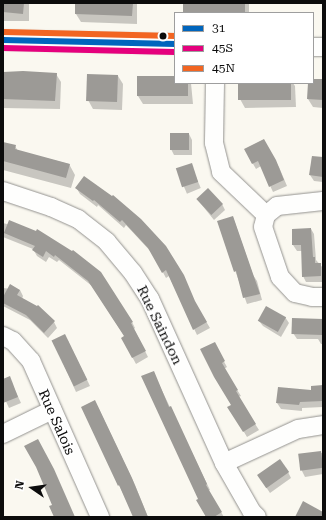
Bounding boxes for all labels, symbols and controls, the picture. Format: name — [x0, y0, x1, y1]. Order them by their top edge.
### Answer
legend — [174, 12, 314, 84]
text: 31 — [212, 21, 225, 35]
unlabelled marker — [158, 31, 168, 41]
text: 45S — [212, 41, 233, 55]
text: 45N — [212, 61, 235, 75]
street label: Rue Saindon — [134, 283, 186, 367]
street label: Rue Salois — [35, 387, 79, 457]
north arrow — [12, 468, 52, 508]
text: N — [13, 480, 27, 491]

